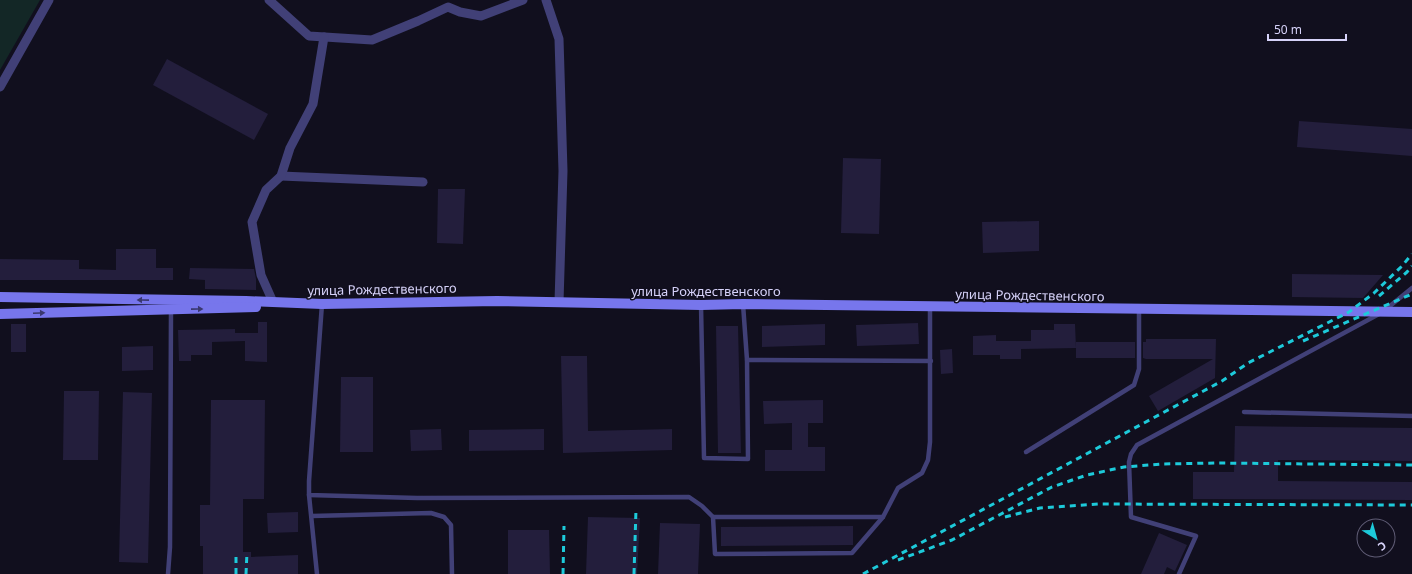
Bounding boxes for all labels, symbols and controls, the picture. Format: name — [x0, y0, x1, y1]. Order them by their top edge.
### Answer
scale bar — [1268, 16, 1346, 42]
text: 50 m — [1274, 21, 1302, 38]
street label: улица Рождественского — [307, 279, 457, 299]
street label: улица Рождественского — [631, 282, 781, 300]
street label: улица Рождественского — [955, 285, 1105, 305]
one-way arrow — [136, 297, 149, 303]
one-way arrow — [191, 306, 204, 312]
one-way arrow — [33, 309, 45, 316]
north arrow — [1356, 518, 1396, 558]
text: С — [1375, 538, 1390, 555]

